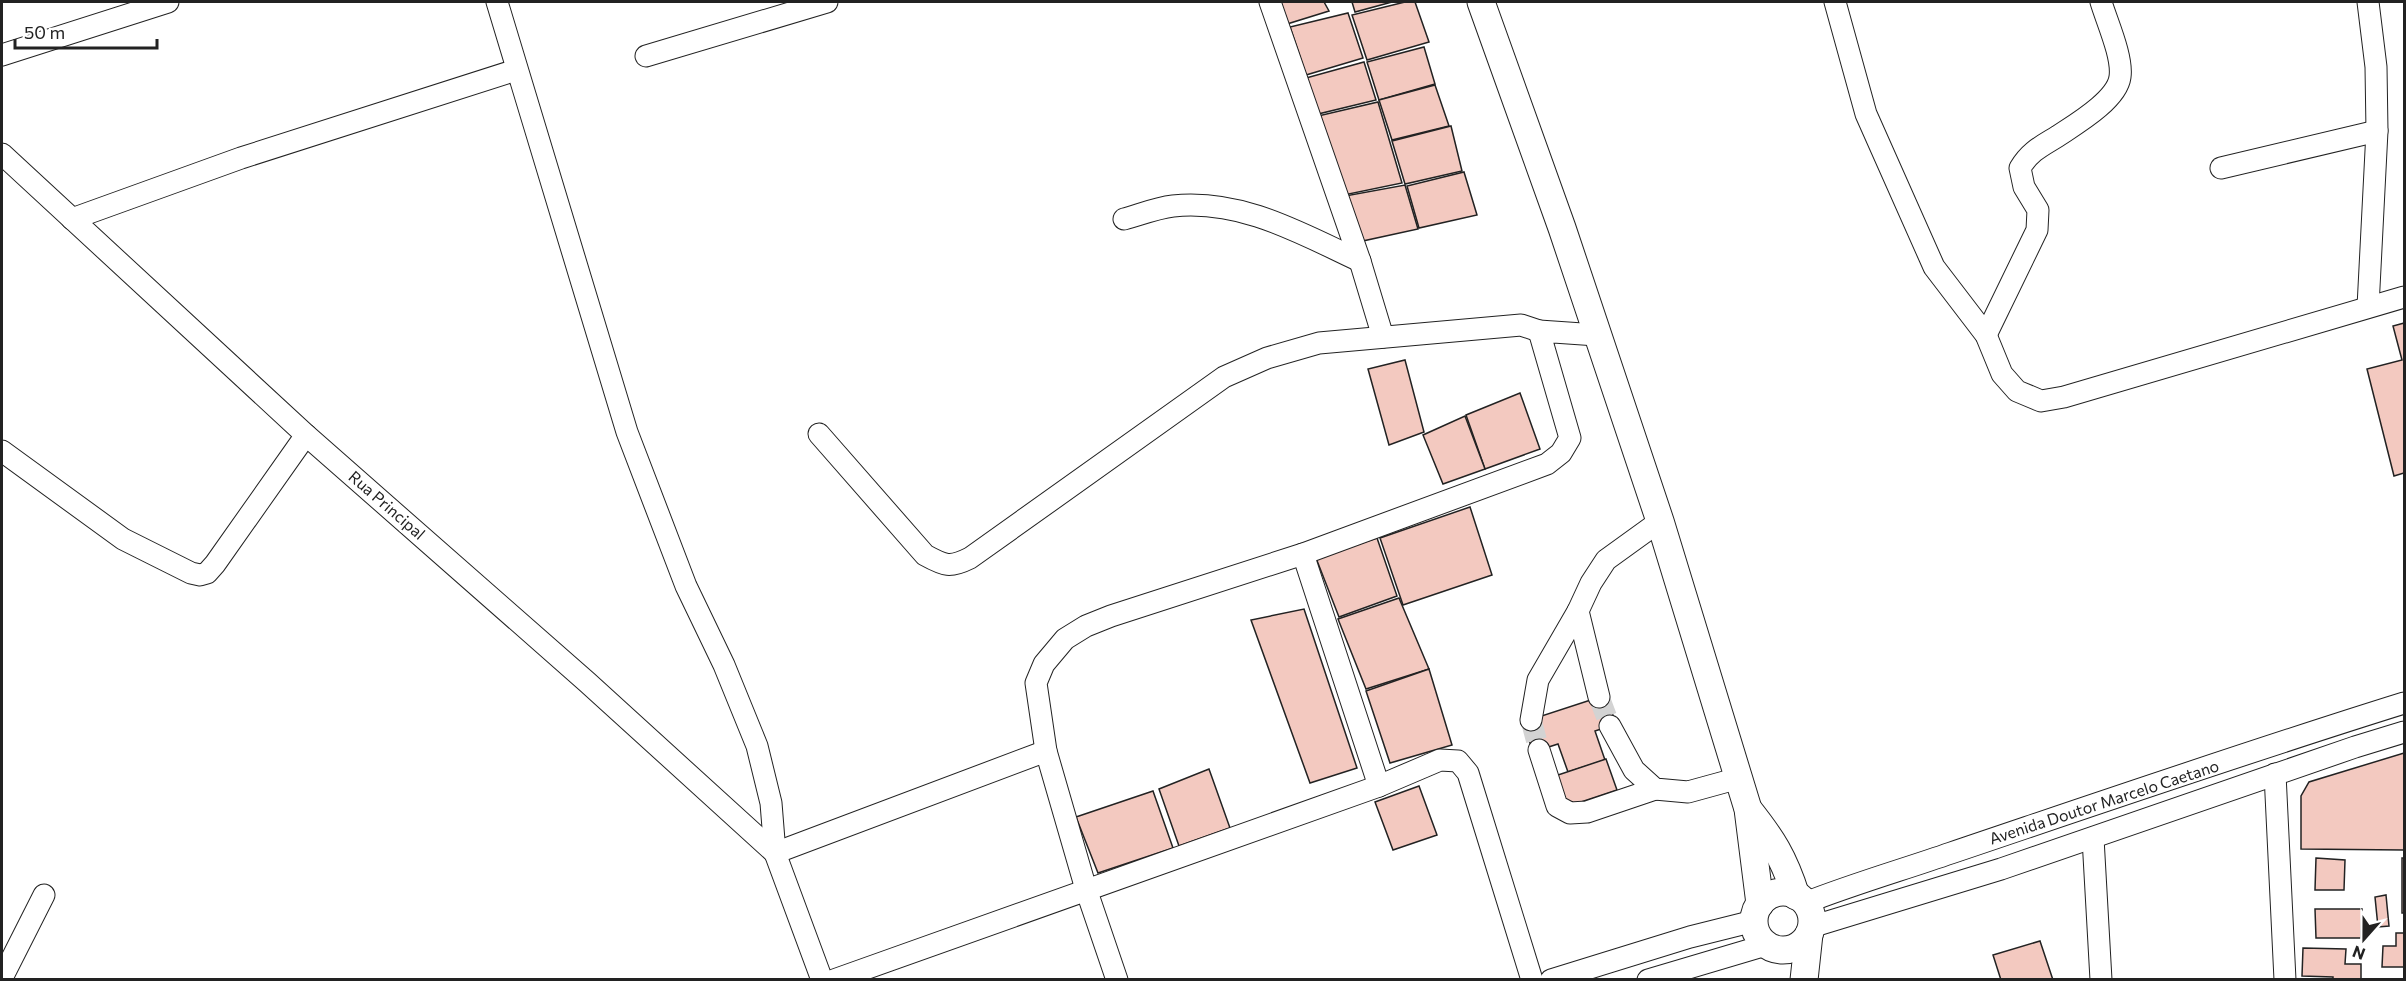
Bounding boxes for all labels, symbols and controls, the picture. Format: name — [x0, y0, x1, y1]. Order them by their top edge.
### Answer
scale bar — [15, 12, 158, 50]
text: 50 m — [24, 21, 65, 43]
street label: Rua Principal — [345, 466, 429, 543]
street label: Avenida Doutor Marcelo Caetano — [1987, 755, 2221, 848]
north arrow — [2334, 909, 2394, 969]
text: N — [2349, 942, 2367, 964]

